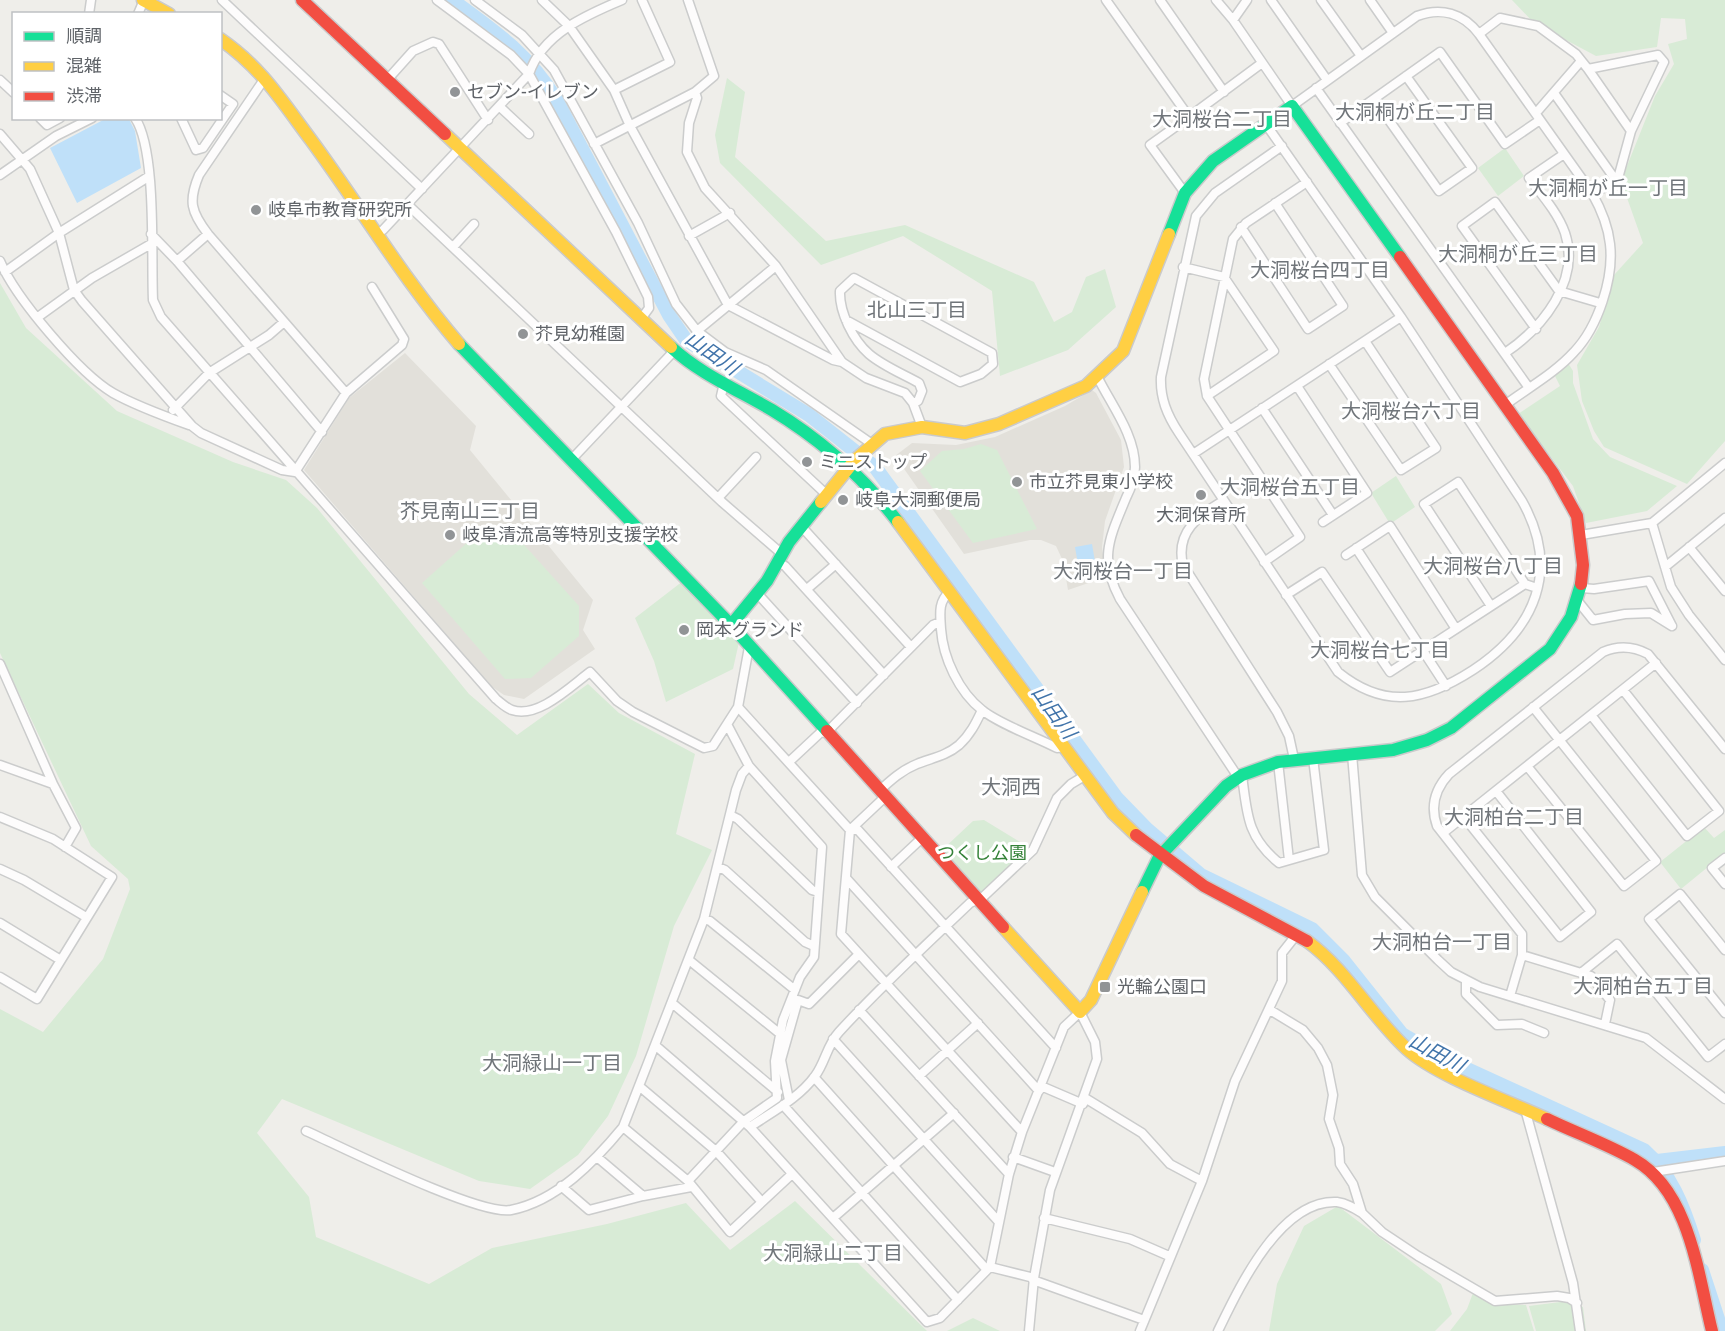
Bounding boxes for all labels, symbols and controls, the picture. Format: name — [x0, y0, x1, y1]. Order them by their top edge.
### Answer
legend — [12, 12, 222, 120]
text: 順調 — [66, 23, 102, 47]
text: 混雑 — [66, 53, 102, 77]
place label: セブン-イレブン — [467, 79, 599, 103]
text: 渋滞 — [66, 83, 102, 107]
marker: セブン-イレブン — [448, 85, 462, 99]
district label: 大洞桐が丘二丁目 — [1335, 98, 1495, 125]
district label: 大洞桜台二丁目 — [1152, 105, 1292, 132]
district label: 大洞桐が丘一丁目 — [1528, 174, 1688, 201]
place label: 岐阜市教育研究所 — [268, 197, 412, 221]
marker: 岐阜市教育研究所 — [249, 203, 263, 217]
district label: 大洞桐が丘三丁目 — [1438, 240, 1598, 267]
district label: 大洞桜台四丁目 — [1250, 256, 1390, 283]
district label: 北山三丁目 — [867, 296, 967, 323]
place label: 芥見幼稚園 — [535, 321, 625, 345]
water label: 山田川 — [680, 324, 746, 382]
marker: 芥見幼稚園 — [516, 327, 530, 341]
district label: 大洞桜台六丁目 — [1341, 397, 1481, 424]
place label: ミニストップ — [819, 449, 927, 473]
marker: ミニストップ — [800, 455, 814, 469]
place label: 市立芥見東小学校 — [1029, 469, 1173, 493]
district label: 大洞桜台五丁目 — [1220, 473, 1360, 500]
marker: 市立芥見東小学校 — [1010, 475, 1024, 489]
place label: 岐阜大洞郵便局 — [855, 487, 981, 511]
marker: 大洞保育所 — [1194, 488, 1208, 502]
marker: 岐阜大洞郵便局 — [836, 493, 850, 507]
district label: 芥見南山三丁目 — [400, 497, 540, 524]
place label: 大洞保育所 — [1156, 502, 1246, 526]
place label: 岐阜清流高等特別支援学校 — [462, 522, 678, 546]
marker: 岐阜清流高等特別支援学校 — [443, 528, 457, 542]
district label: 大洞桜台八丁目 — [1423, 552, 1563, 579]
district label: 大洞桜台一丁目 — [1053, 557, 1193, 584]
place label: 岡本グランド — [696, 617, 804, 641]
marker: 岡本グランド — [677, 623, 691, 637]
district label: 大洞桜台七丁目 — [1310, 636, 1450, 663]
water label: 山田川 — [1026, 680, 1084, 746]
district label: 大洞西 — [981, 773, 1041, 800]
district label: 大洞柏台二丁目 — [1444, 803, 1584, 830]
park label: つくし公園 — [937, 840, 1027, 864]
district label: 大洞柏台一丁目 — [1372, 928, 1512, 955]
district label: 大洞柏台五丁目 — [1573, 972, 1713, 999]
place label: 光輪公園口 — [1117, 974, 1207, 998]
marker: 光輪公園口 — [1098, 980, 1112, 994]
water label: 山田川 — [1404, 1027, 1472, 1080]
district label: 大洞緑山一丁目 — [482, 1049, 622, 1076]
district label: 大洞緑山二丁目 — [763, 1239, 903, 1266]

